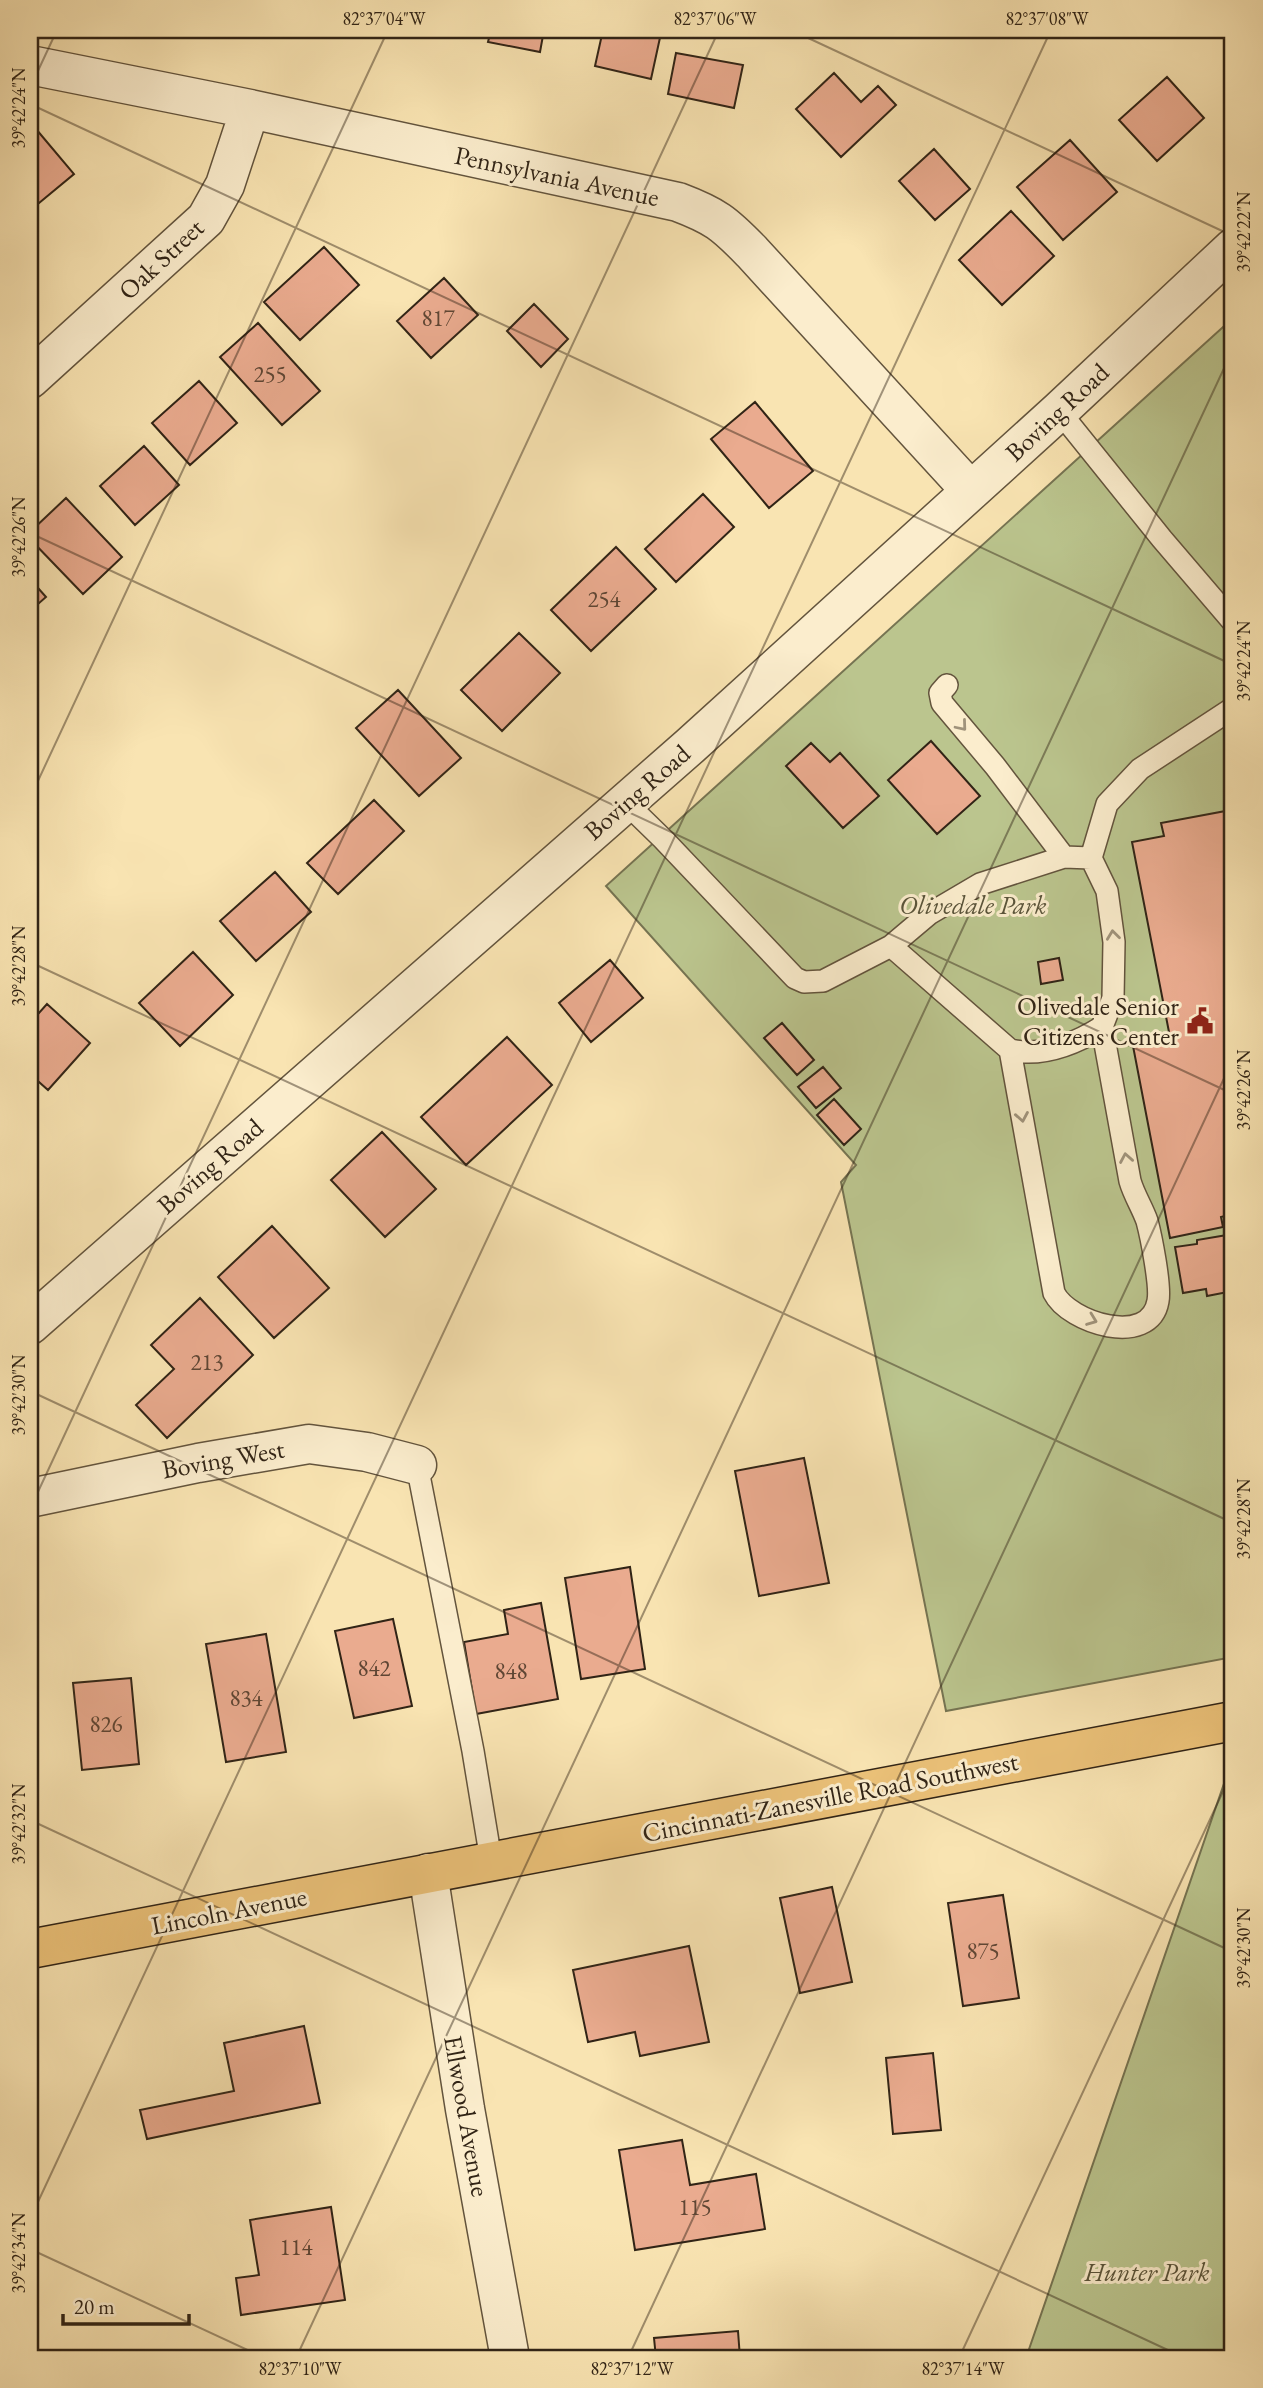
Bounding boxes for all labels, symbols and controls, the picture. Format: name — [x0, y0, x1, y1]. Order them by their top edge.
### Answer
text: 82°37'04"W — [342, 7, 426, 30]
text: 82°37'06"W — [673, 7, 757, 30]
text: 82°37'08"W — [1005, 7, 1089, 30]
text: 39°42'24"N — [7, 67, 30, 148]
street label: Pennsylvania Avenue — [452, 138, 662, 214]
text: 39°42'22"N — [1232, 191, 1255, 272]
street label: Oak Street — [111, 211, 211, 307]
house number: 817 — [421, 303, 456, 333]
street label: Boving Road — [998, 355, 1117, 469]
house number: 255 — [253, 359, 287, 389]
text: 39°42'26"N — [7, 496, 30, 577]
house number: 254 — [587, 584, 622, 614]
text: 39°42'24"N — [1232, 620, 1255, 701]
one-way arrow — [954, 718, 966, 731]
street label: Boving Road — [577, 736, 698, 848]
park label: Olivedale Park — [899, 888, 1047, 922]
text: 39°42'28"N — [7, 925, 30, 1006]
one-way arrow — [1106, 929, 1121, 940]
place label: Olivedale Senior Citizens Center — [1017, 989, 1179, 1053]
public building icon: Olivedale Senior Citizens Center — [1185, 1006, 1215, 1036]
text: 39°42'26"N — [1232, 1049, 1255, 1130]
street label: Boving Road — [150, 1110, 271, 1222]
one-way arrow — [1014, 1111, 1029, 1123]
one-way arrow — [1119, 1152, 1134, 1164]
one-way arrow — [1085, 1312, 1097, 1326]
house number: 213 — [190, 1347, 224, 1377]
text: 39°42'30"N — [7, 1354, 30, 1435]
street label: Boving West — [159, 1432, 287, 1486]
text: 39°42'28"N — [1232, 1478, 1255, 1559]
house number: 842 — [357, 1653, 391, 1683]
house number: 848 — [494, 1656, 528, 1686]
house number: 834 — [229, 1683, 264, 1713]
house number: 826 — [89, 1709, 123, 1739]
street label: Cincinnati-Zanesville Road Southwest — [639, 1744, 1021, 1850]
text: 39°42'32"N — [7, 1783, 30, 1864]
street label: Lincoln Avenue — [148, 1879, 310, 1943]
text: 39°42'30"N — [1232, 1907, 1255, 1988]
house number: 875 — [966, 1936, 1000, 1966]
street label: Ellwood Avenue — [436, 2033, 498, 2199]
house number: 115 — [678, 2192, 712, 2222]
text: 39°42'34"N — [7, 2212, 30, 2293]
house number: 114 — [279, 2232, 314, 2262]
park label: Hunter Park — [1083, 2255, 1210, 2289]
scale bar — [63, 2283, 189, 2327]
text: 20 m — [74, 2293, 115, 2320]
text: 82°37'10"W — [258, 2357, 342, 2380]
text: 82°37'12"W — [590, 2357, 674, 2380]
text: 82°37'14"W — [921, 2357, 1005, 2380]

